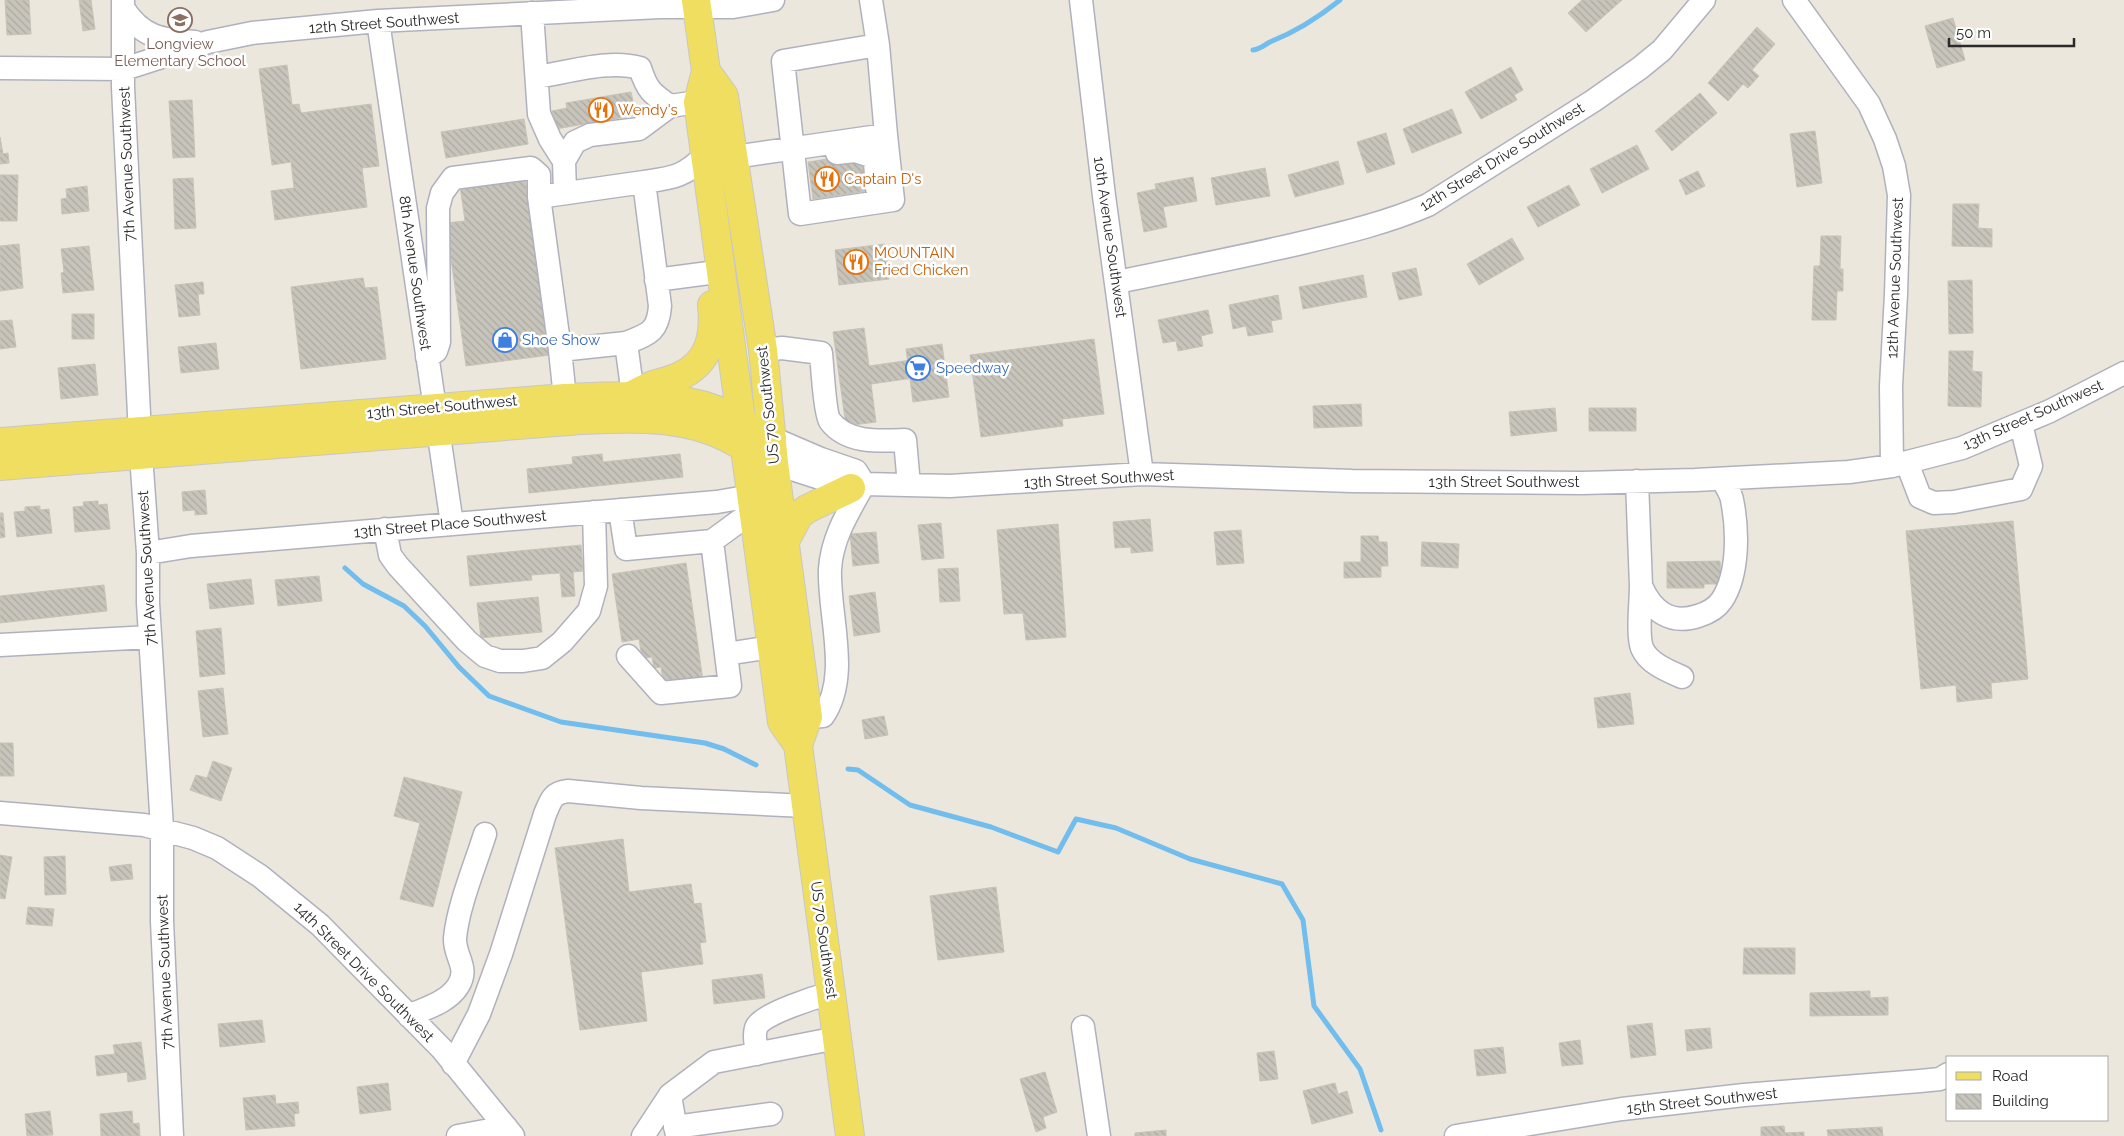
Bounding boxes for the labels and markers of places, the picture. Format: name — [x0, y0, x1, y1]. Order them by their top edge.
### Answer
school or university icon: Longview Elementary School — [167, 7, 193, 33]
place label: Longview Elementary School — [114, 35, 247, 70]
restaurant icon: Wendy's — [588, 97, 614, 123]
place label: Wendy's — [618, 101, 678, 119]
restaurant icon: Captain D's — [814, 166, 840, 192]
place label: Captain D's — [844, 170, 921, 188]
place label: MOUNTAIN Fried Chicken — [874, 244, 968, 279]
restaurant icon: MOUNTAIN Fried Chicken — [843, 249, 869, 275]
shop icon: Shoe Show — [492, 327, 518, 353]
place label: Shoe Show — [522, 331, 600, 349]
supermarket icon: Speedway — [905, 355, 931, 381]
place label: Speedway — [936, 359, 1009, 377]

